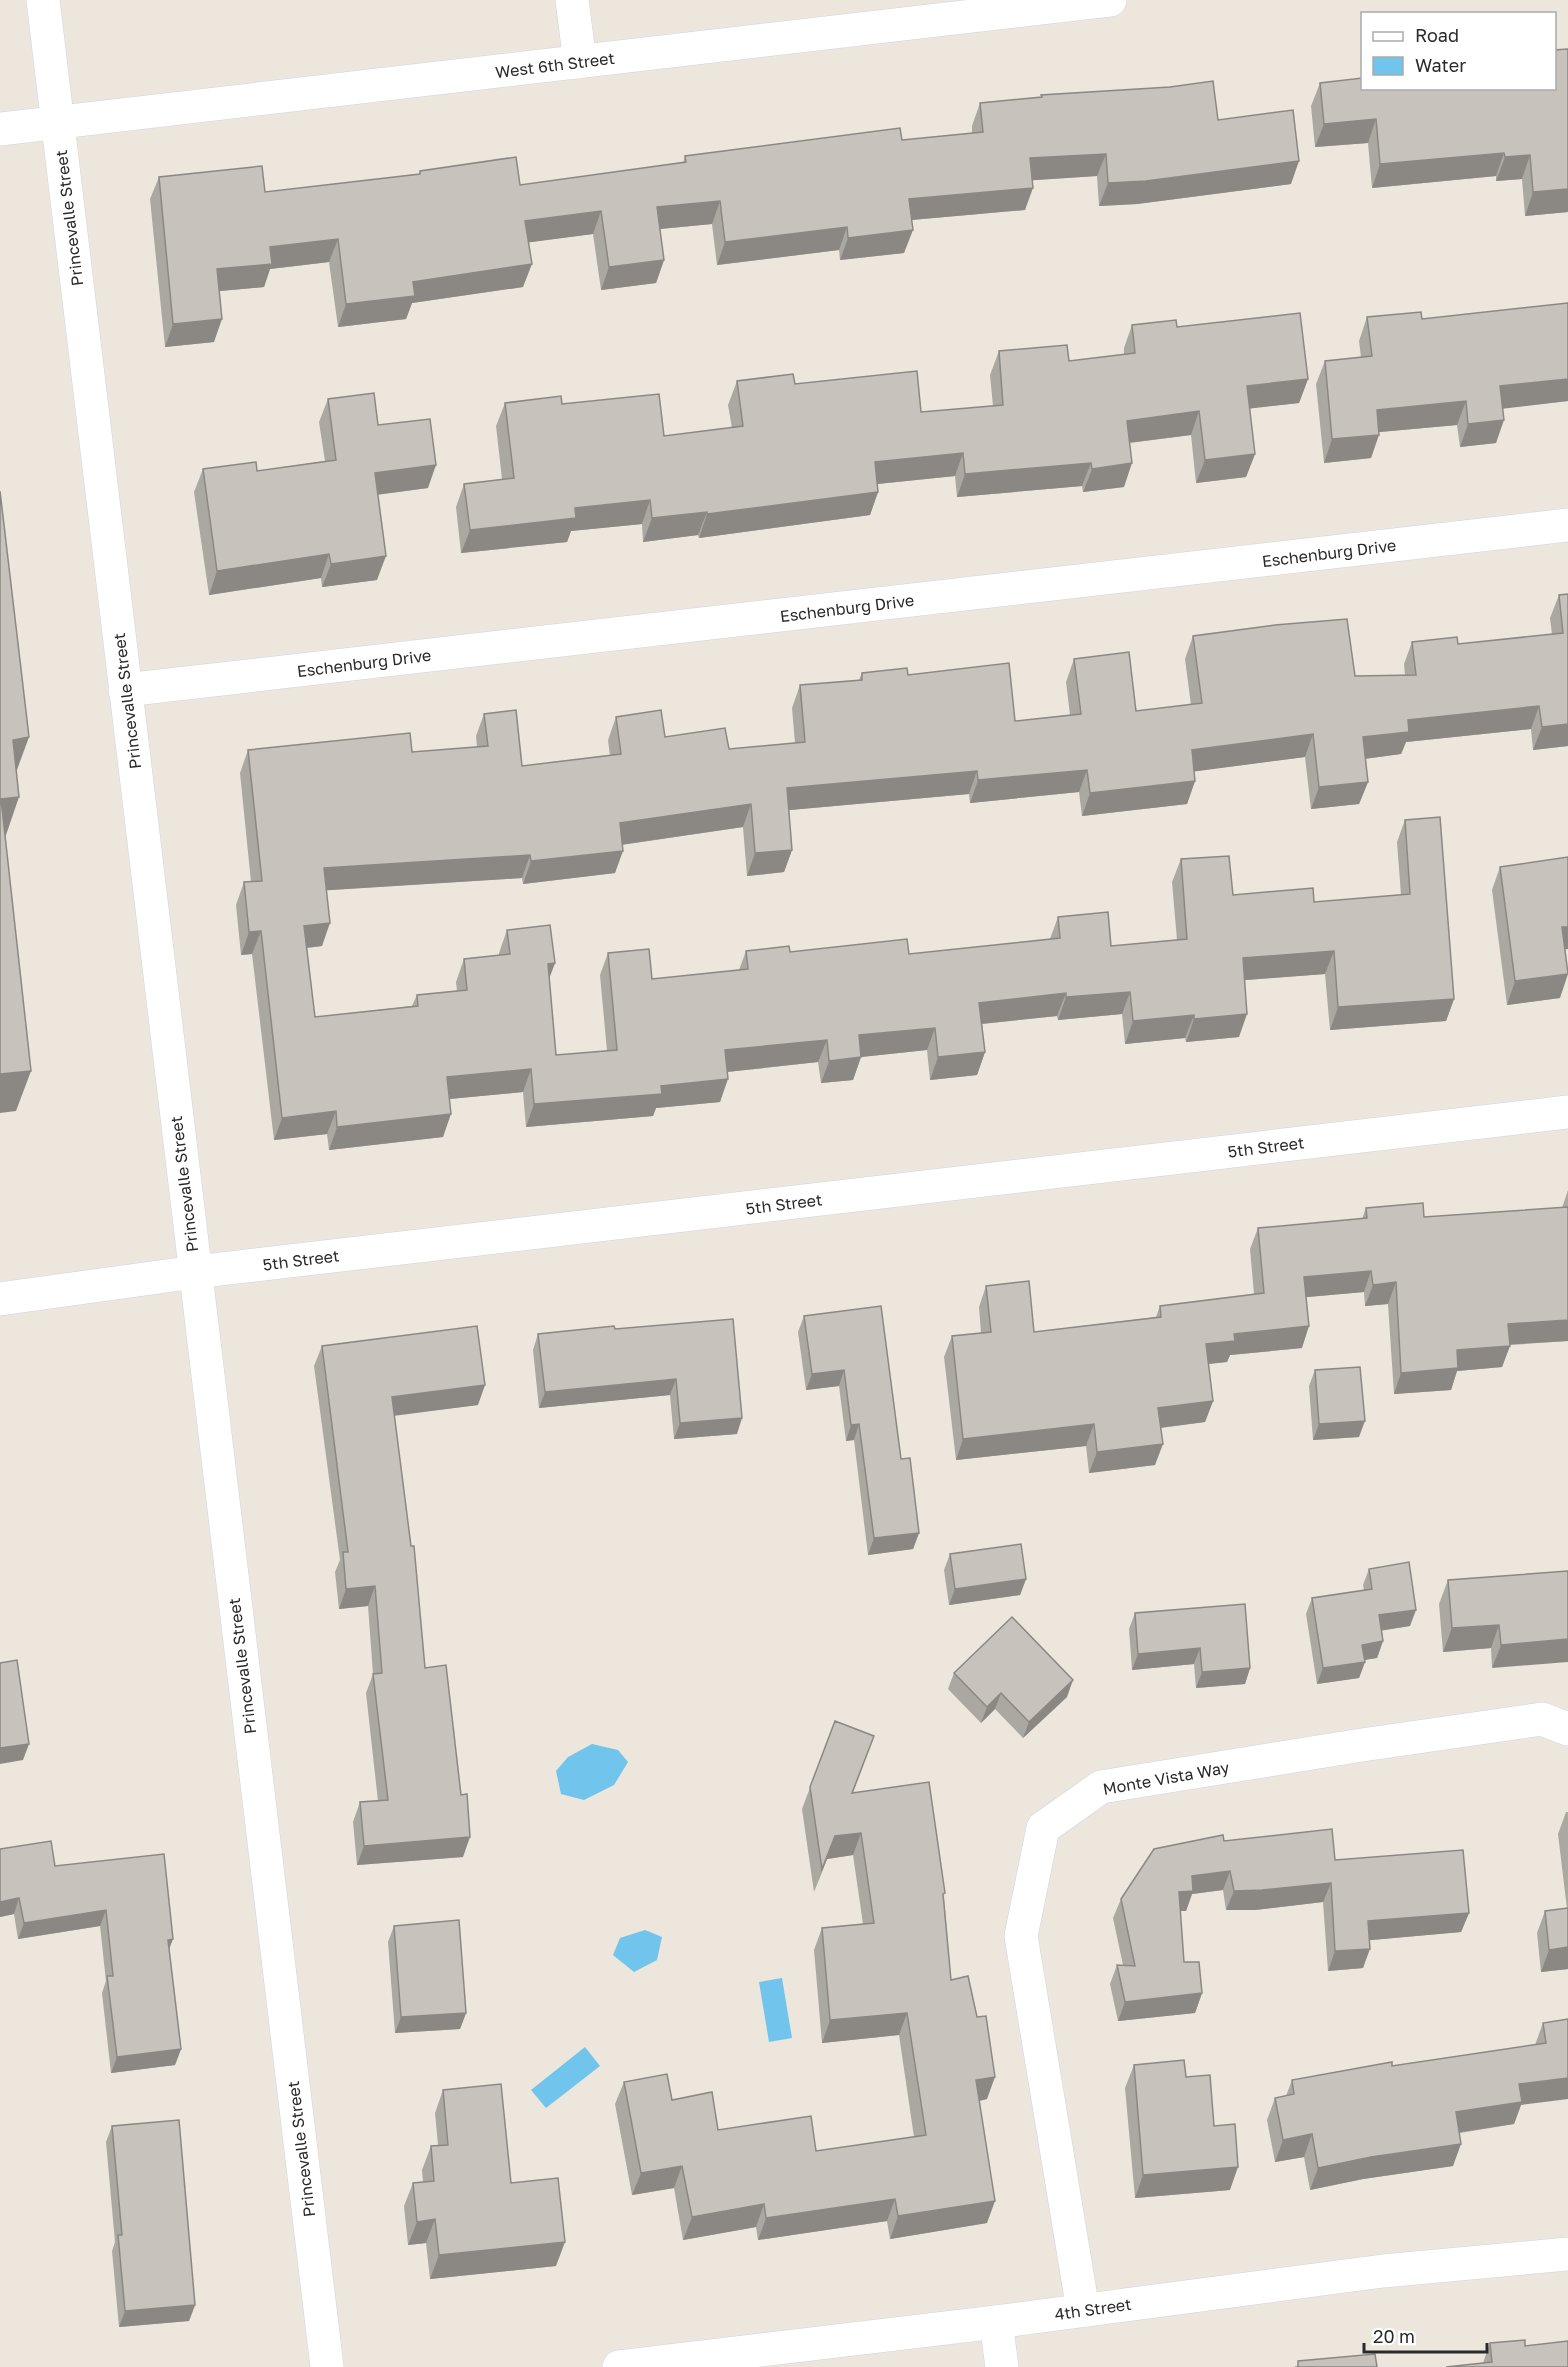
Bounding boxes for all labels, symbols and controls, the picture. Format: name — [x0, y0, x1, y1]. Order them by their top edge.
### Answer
legend — [1361, 12, 1556, 90]
text: Road — [1415, 24, 1459, 46]
street label: West 6th Street — [494, 48, 616, 82]
text: Water — [1415, 54, 1466, 76]
street label: Princevalle Street — [51, 149, 87, 287]
street label: Eschenburg Drive — [1261, 535, 1397, 571]
street label: Eschenburg Drive — [779, 590, 915, 626]
street label: Princevalle Street — [109, 632, 145, 770]
street label: Eschenburg Drive — [296, 645, 432, 681]
street label: Princevalle Street — [166, 1115, 202, 1253]
street label: 5th Street — [1227, 1132, 1305, 1162]
street label: 5th Street — [745, 1189, 823, 1219]
street label: 5th Street — [262, 1245, 340, 1275]
street label: Princevalle Street — [224, 1597, 260, 1735]
street label: Monte Vista Way — [1101, 1757, 1231, 1799]
street label: Princevalle Street — [283, 2080, 319, 2218]
street label: 4th Street — [1053, 2294, 1133, 2324]
scale bar — [1364, 2316, 1487, 2354]
text: 20 m — [1373, 2325, 1415, 2347]

